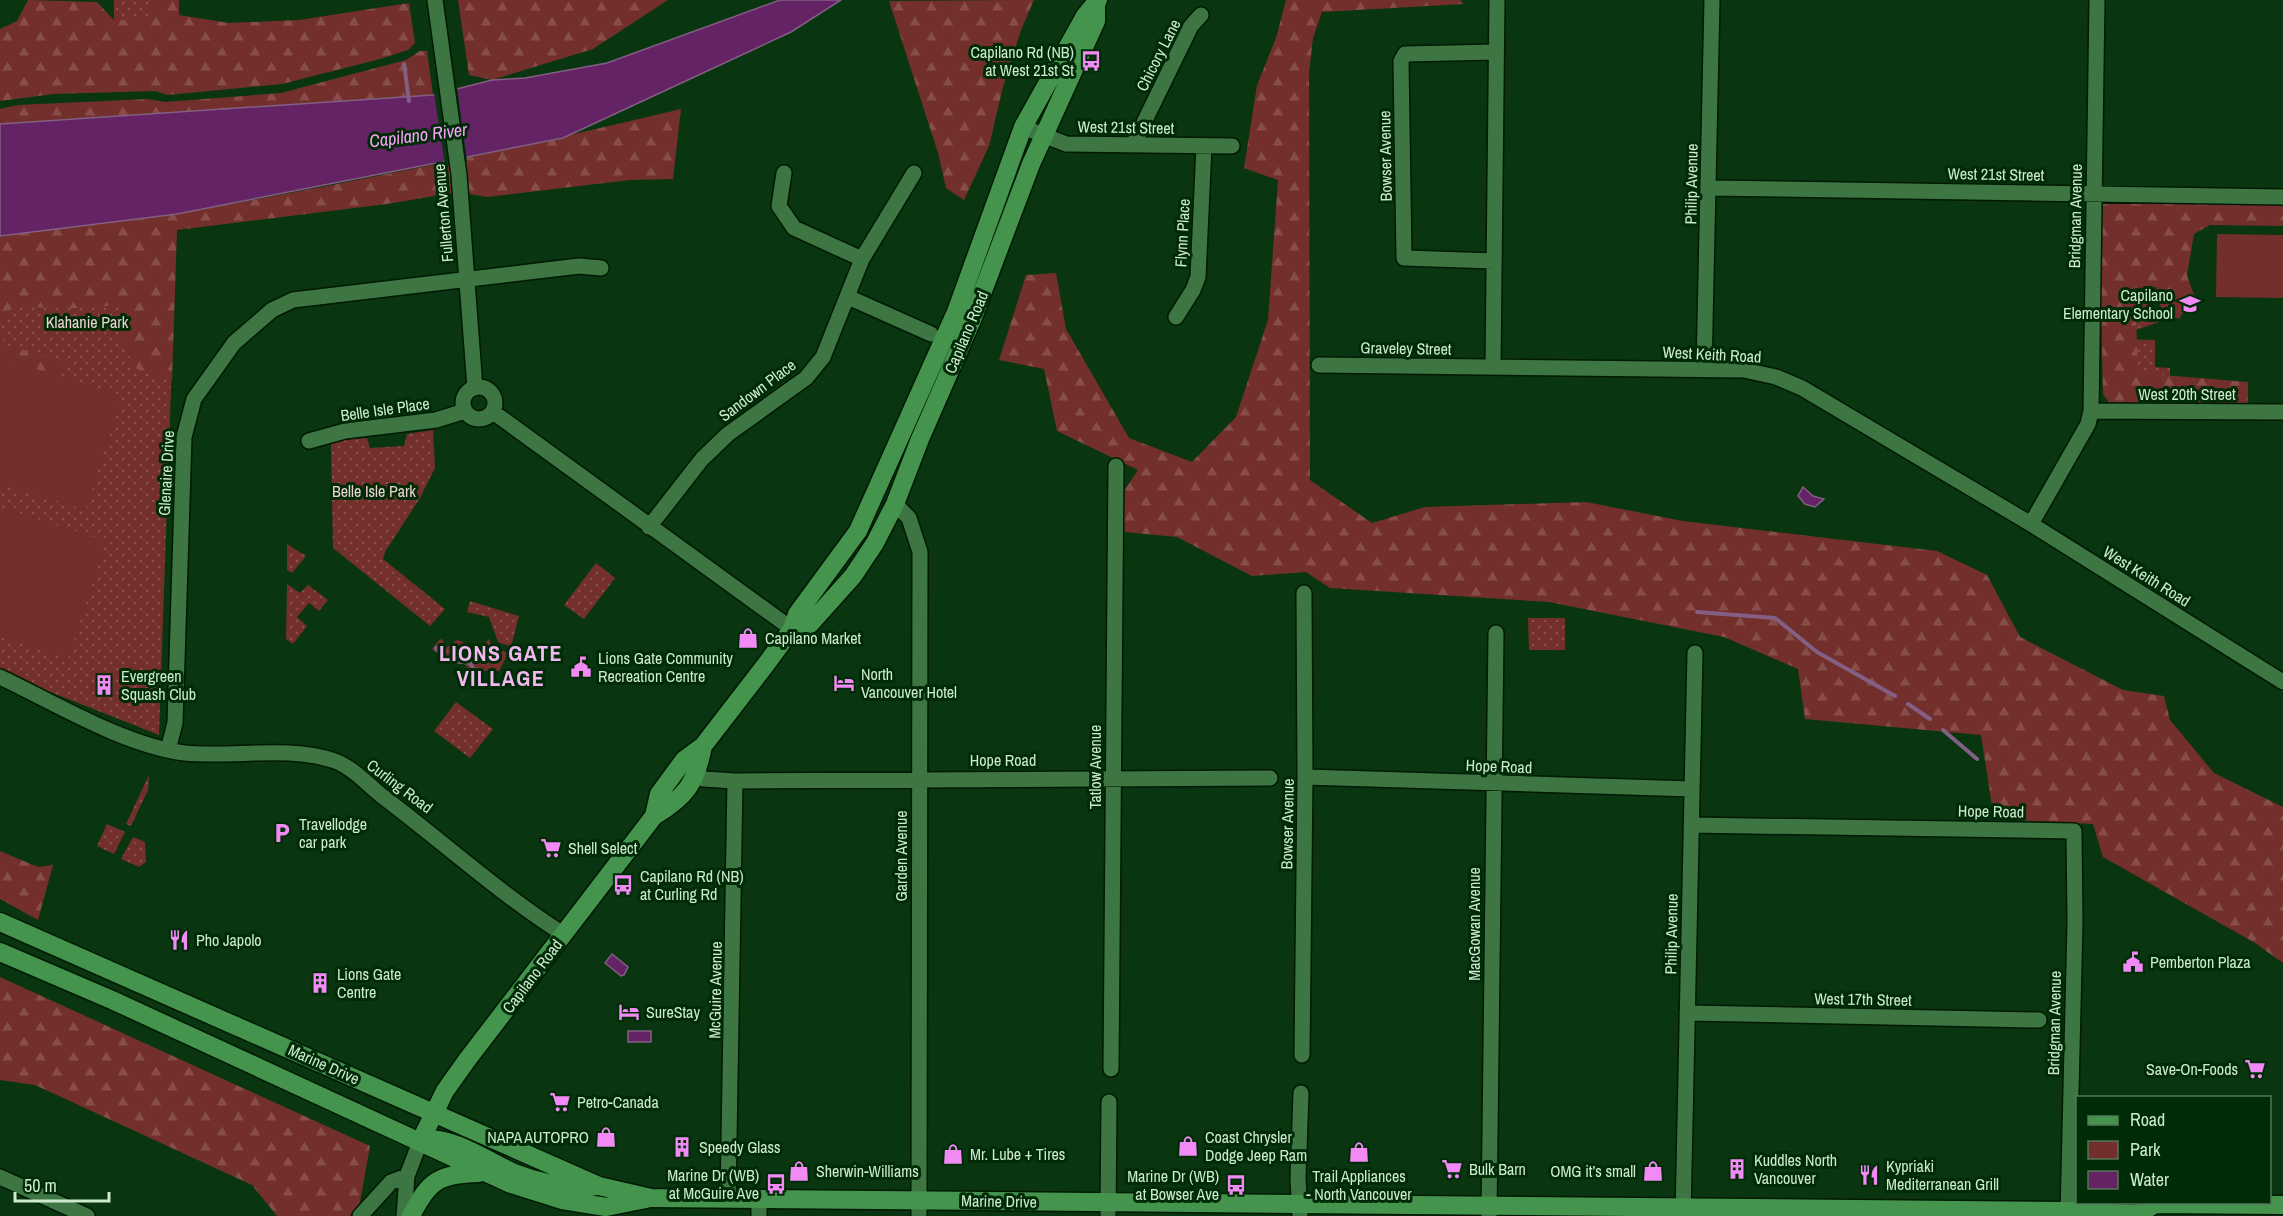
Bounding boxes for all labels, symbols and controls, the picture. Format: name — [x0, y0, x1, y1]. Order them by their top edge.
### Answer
street label: Chicory Lane — [1130, 15, 1186, 95]
place label: Capilano Rd (NB) at West 21st St — [970, 41, 1074, 81]
bus stop icon: Capilano Rd (NB) at West 21st St — [1079, 49, 1103, 73]
street label: Bowser Avenue — [1373, 110, 1397, 202]
street label: West 21st Street — [1077, 115, 1175, 139]
water label: Capilano River — [368, 116, 469, 153]
street label: Philip Avenue — [1679, 143, 1703, 225]
street label: West 21st Street — [1947, 162, 2045, 186]
street label: Fullerton Avenue — [428, 163, 458, 263]
street label: Bridgman Avenue — [2063, 164, 2087, 268]
street label: Flynn Place — [1169, 198, 1195, 268]
place label: Capilano Elementary School — [2063, 284, 2173, 324]
street label: Capilano Road — [939, 287, 993, 377]
school or university icon: Capilano Elementary School — [2178, 292, 2202, 316]
park label: Klahanie Park — [46, 311, 129, 333]
street label: Graveley Street — [1360, 336, 1452, 360]
street label: West Keith Road — [1662, 340, 1762, 368]
street label: Sandown Place — [714, 354, 800, 426]
street label: West 20th Street — [2138, 383, 2236, 405]
street label: Belle Isle Place — [339, 392, 431, 426]
street label: Glenaire Drive — [153, 430, 179, 516]
park label: Belle Isle Park — [332, 480, 416, 502]
street label: West Keith Road — [2099, 540, 2195, 612]
shop icon: Capilano Market — [736, 626, 760, 650]
place label: Capilano Market — [765, 627, 862, 649]
district label: LIONS GATE VILLAGE — [439, 638, 563, 693]
place label: Lions Gate Community Recreation Centre — [598, 647, 733, 687]
public building icon: Lions Gate Community Recreation Centre — [569, 655, 593, 679]
place label: North Vancouver Hotel — [861, 663, 957, 703]
place label: Evergreen Squash Club — [121, 665, 196, 705]
hotel icon: North Vancouver Hotel — [832, 671, 856, 695]
building icon: Evergreen Squash Club — [92, 673, 116, 697]
street label: Tatlow Avenue — [1084, 725, 1106, 809]
street label: Hope Road — [970, 749, 1036, 771]
street label: Curling Road — [363, 754, 437, 818]
street label: Hope Road — [1465, 754, 1533, 778]
street label: Bowser Avenue — [1275, 778, 1299, 870]
street label: Hope Road — [1958, 799, 2024, 823]
street label: Garden Avenue — [890, 811, 912, 901]
place label: Travellodge car park — [299, 813, 367, 853]
parking icon: Travellodge car park — [270, 821, 294, 845]
supermarket icon: Shell Select — [539, 836, 563, 860]
place label: Shell Select — [568, 837, 638, 859]
place label: Capilano Rd (NB) at Curling Rd — [640, 865, 744, 905]
street label: MacGowan Avenue — [1463, 867, 1485, 981]
bus stop icon: Capilano Rd (NB) at Curling Rd — [611, 873, 635, 897]
street label: Philip Avenue — [1659, 893, 1683, 975]
restaurant icon: Pho Japolo — [167, 928, 191, 952]
place label: Pho Japolo — [196, 929, 262, 951]
street label: Capilano Road — [497, 934, 567, 1018]
street label: McGuire Avenue — [703, 941, 727, 1039]
public building icon: Pemberton Plaza — [2121, 950, 2145, 974]
place label: Pemberton Plaza — [2150, 951, 2251, 973]
place label: Lions Gate Centre — [337, 963, 401, 1003]
building icon: Lions Gate Centre — [308, 971, 332, 995]
street label: Bridgman Avenue — [2042, 971, 2066, 1075]
street label: West 17th Street — [1814, 987, 1912, 1011]
hotel icon: SureStay — [617, 1000, 641, 1024]
place label: SureStay — [646, 1001, 700, 1023]
street label: Marine Drive — [285, 1039, 363, 1089]
supermarket icon: Save-On-Foods — [2243, 1057, 2267, 1081]
place label: Save-On-Foods — [2146, 1058, 2238, 1080]
supermarket icon: Petro-Canada — [548, 1090, 572, 1114]
place label: Petro-Canada — [577, 1091, 659, 1113]
legend — [2076, 1096, 2271, 1204]
text: Road — [2130, 1107, 2165, 1132]
shop icon: NAPA AUTOPRO — [594, 1125, 618, 1149]
place label: NAPA AUTOPRO — [487, 1126, 589, 1148]
place label: Coast Chrysler Dodge Jeep Ram — [1205, 1126, 1307, 1166]
shop icon: Coast Chrysler Dodge Jeep Ram — [1176, 1134, 1200, 1158]
building icon: Speedy Glass — [670, 1135, 694, 1159]
place label: Speedy Glass — [699, 1136, 781, 1158]
text: Park — [2130, 1137, 2161, 1162]
shop icon: Trail Appliances - North Vancouver — [1347, 1140, 1371, 1164]
shop icon: Mr. Lube + Tires — [941, 1142, 965, 1166]
place label: Mr. Lube + Tires — [970, 1143, 1065, 1165]
place label: Kuddles North Vancouver — [1754, 1149, 1837, 1189]
place label: Kypriaki Mediterranean Grill — [1886, 1155, 1999, 1195]
supermarket icon: Bulk Barn — [1440, 1157, 1464, 1181]
building icon: Kuddles North Vancouver — [1725, 1157, 1749, 1181]
place label: Bulk Barn — [1469, 1158, 1526, 1180]
shop icon: Sherwin-Williams — [787, 1159, 811, 1183]
shop icon: OMG it’s small — [1641, 1159, 1665, 1183]
place label: Sherwin-Williams — [816, 1160, 919, 1182]
place label: OMG it’s small — [1550, 1160, 1636, 1182]
restaurant icon: Kypriaki Mediterranean Grill — [1857, 1163, 1881, 1187]
place label: Marine Dr (WB) at McGuire Ave — [667, 1164, 759, 1204]
scale bar — [15, 1165, 110, 1203]
place label: Marine Dr (WB) at Bowser Ave — [1127, 1165, 1219, 1205]
place label: Trail Appliances - North Vancouver — [1306, 1165, 1412, 1205]
text: Water — [2130, 1167, 2169, 1192]
bus stop icon: Marine Dr (WB) at McGuire Ave — [764, 1172, 788, 1196]
text: 50 m — [24, 1173, 57, 1198]
bus stop icon: Marine Dr (WB) at Bowser Ave — [1224, 1173, 1248, 1197]
street label: Marine Drive — [961, 1189, 1037, 1213]

